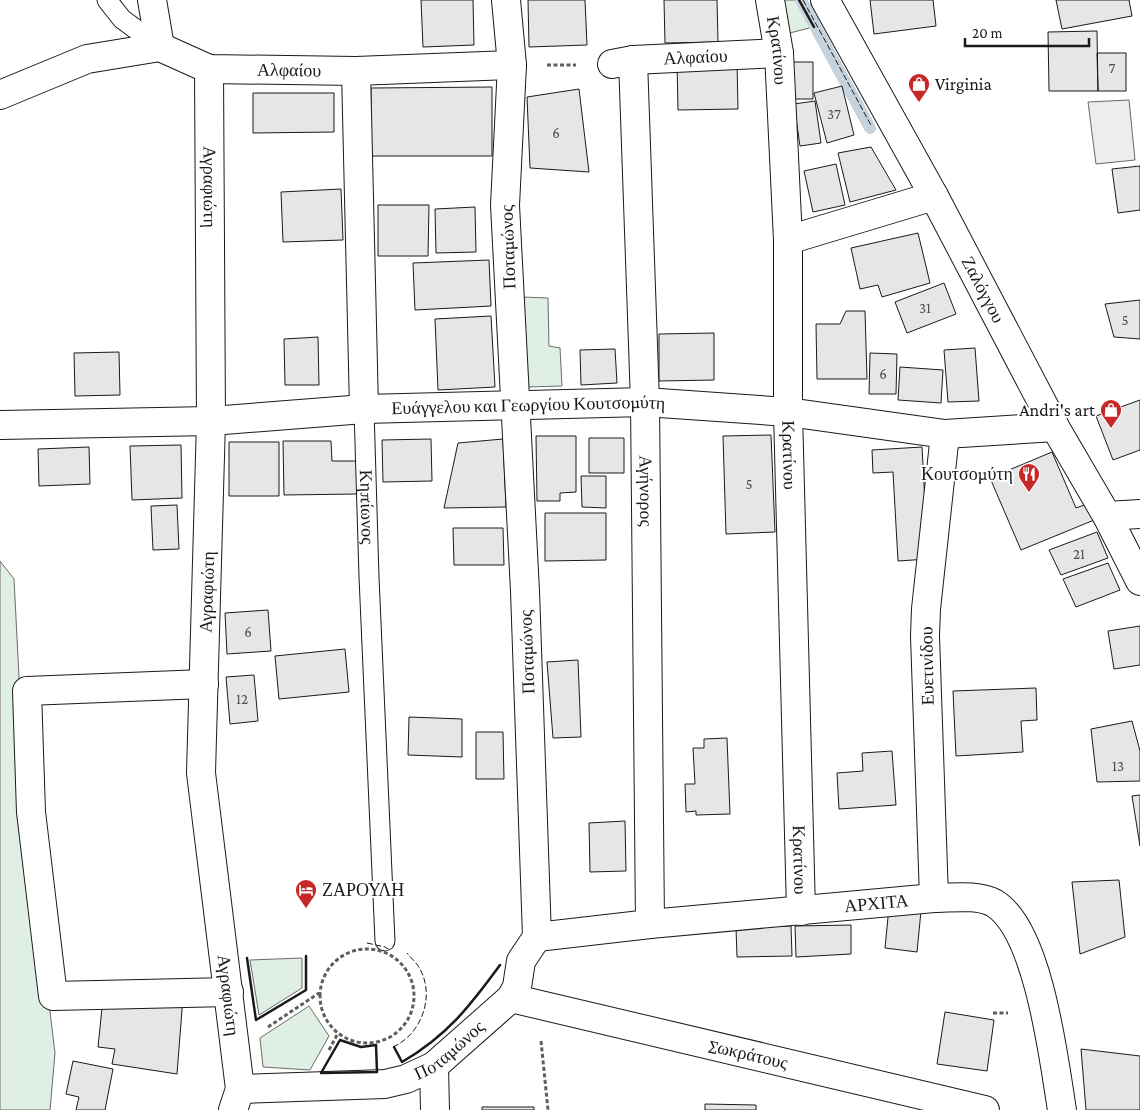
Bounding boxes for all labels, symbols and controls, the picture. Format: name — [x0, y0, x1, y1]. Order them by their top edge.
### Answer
street label: Κρατίνου — [763, 14, 791, 86]
scale bar — [965, 15, 1089, 47]
text: 20 m — [972, 25, 1003, 41]
street label: Αλφαίου — [663, 45, 728, 69]
street label: Αλφαίου — [257, 60, 322, 81]
house number: 7 — [1109, 60, 1116, 76]
shop icon: Virginia — [907, 72, 931, 103]
place label: Virginia — [935, 74, 992, 94]
house number: 37 — [827, 106, 841, 122]
house number: 6 — [552, 125, 560, 141]
street label: Αγραφιώτη — [199, 146, 220, 228]
street label: Ποταμώνος — [497, 204, 519, 290]
street label: Ζαλόγγου — [957, 253, 1009, 326]
house number: 31 — [919, 300, 931, 316]
house number: 5 — [1121, 312, 1129, 328]
house number: 6 — [879, 366, 887, 382]
street label: Ευάγγελου και Γεωργίου Κουτσομύτη — [391, 392, 666, 418]
shop icon: Andri's art — [1099, 398, 1123, 429]
place label: Andri's art — [1019, 400, 1096, 420]
street label: Κρατίνου — [778, 420, 800, 490]
street label: Αγήνορος — [636, 455, 656, 527]
restaurant icon: Κουτσομύτη — [1017, 462, 1041, 493]
place label: Κουτσομύτη — [921, 464, 1013, 484]
street label: Κηπίωνος — [356, 469, 378, 545]
house number: 5 — [745, 476, 753, 492]
house number: 21 — [1073, 546, 1085, 562]
street label: Αγραφιώτη — [196, 551, 218, 633]
street label: Ποταμώνος — [516, 609, 538, 695]
house number: 6 — [244, 624, 252, 640]
street label: Ευετινίδου — [916, 626, 938, 706]
house number: 12 — [236, 691, 248, 707]
house number: 13 — [1112, 758, 1124, 774]
street label: Κρατίνου — [789, 825, 811, 895]
hotel icon: ΖΑΡΟΥΛΗ — [294, 878, 318, 909]
place label: ΖΑΡΟΥΛΗ — [322, 880, 404, 900]
street label: ΑΡΧΙΤΑ — [843, 890, 909, 916]
street label: Αγραφιώτη — [213, 953, 243, 1037]
street label: Ποταμώνος — [411, 1016, 488, 1084]
street label: Σωκράτους — [707, 1035, 790, 1073]

